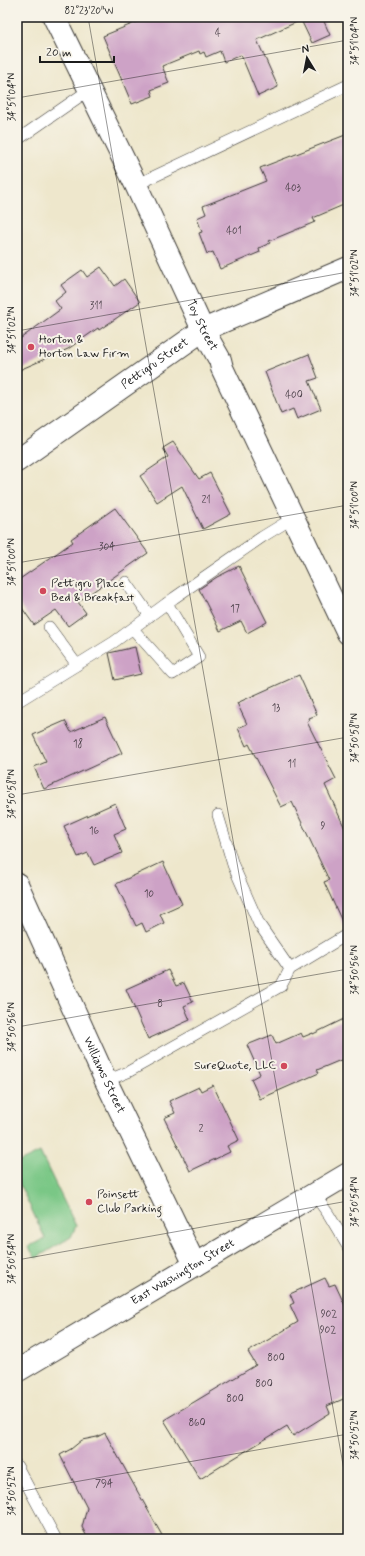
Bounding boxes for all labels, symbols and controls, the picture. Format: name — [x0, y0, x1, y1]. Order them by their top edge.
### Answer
text: 82°23'20"W — [65, 4, 113, 18]
text: 34°51'04"N — [348, 16, 362, 65]
house number: 4 — [215, 27, 221, 40]
scale bar — [40, 38, 114, 64]
north arrow — [287, 38, 327, 78]
text: N — [301, 42, 310, 57]
text: 20 m — [46, 45, 72, 61]
text: 34°51'04"N — [5, 72, 19, 121]
house number: 403 — [285, 182, 301, 195]
house number: 401 — [226, 225, 242, 238]
text: 34°51'02"N — [348, 249, 362, 297]
street label: Toy Street — [182, 297, 221, 354]
house number: 311 — [90, 300, 102, 313]
text: 34°51'02"N — [5, 306, 19, 354]
place label: Horton & Horton Law Firm — [39, 332, 130, 362]
street label: Pettigru Street — [118, 334, 192, 393]
marker: Horton & Horton Law Firm — [26, 342, 36, 352]
house number: 400 — [285, 389, 303, 402]
text: 34°51'00"N — [348, 481, 362, 529]
house number: 21 — [201, 494, 211, 507]
text: 34°51'00"N — [5, 538, 19, 586]
house number: 304 — [99, 541, 115, 554]
place label: Pettigru Place Bed & Breakfast — [51, 576, 135, 606]
marker: Pettigru Place Bed & Breakfast — [38, 586, 48, 596]
house number: 17 — [230, 603, 240, 616]
house number: 13 — [272, 702, 280, 715]
text: 34°50'58"N — [348, 713, 362, 763]
house number: 18 — [73, 737, 83, 751]
house number: 11 — [288, 758, 296, 771]
text: 34°50'58"N — [5, 769, 19, 819]
house number: 9 — [321, 820, 326, 833]
house number: 16 — [89, 825, 99, 838]
house number: 10 — [144, 888, 154, 901]
text: 34°50'56"N — [348, 945, 362, 995]
house number: 8 — [157, 998, 163, 1011]
text: 34°50'56"N — [5, 1002, 19, 1052]
street label: Williams Street — [79, 1034, 129, 1117]
place label: SureQuote, LLC — [194, 1058, 276, 1074]
marker: SureQuote, LLC — [279, 1061, 289, 1071]
house number: 2 — [199, 1123, 204, 1136]
text: 34°50'54"N — [348, 1177, 362, 1227]
place label: Poinsett Club Parking — [97, 1187, 163, 1218]
marker: Poinsett Club Parking — [84, 1197, 94, 1207]
text: 34°50'54"N — [5, 1234, 19, 1284]
street label: East Washington Street — [128, 1235, 238, 1309]
house number: 902 — [321, 1308, 337, 1321]
house number: 902 — [320, 1324, 336, 1337]
house number: 800 — [267, 1352, 285, 1365]
house number: 800 — [255, 1378, 273, 1391]
house number: 800 — [226, 1393, 244, 1406]
text: 34°50'52"N — [348, 1410, 362, 1460]
house number: 860 — [188, 1417, 206, 1430]
text: 34°50'52"N — [5, 1466, 19, 1516]
house number: 794 — [95, 1478, 113, 1491]

